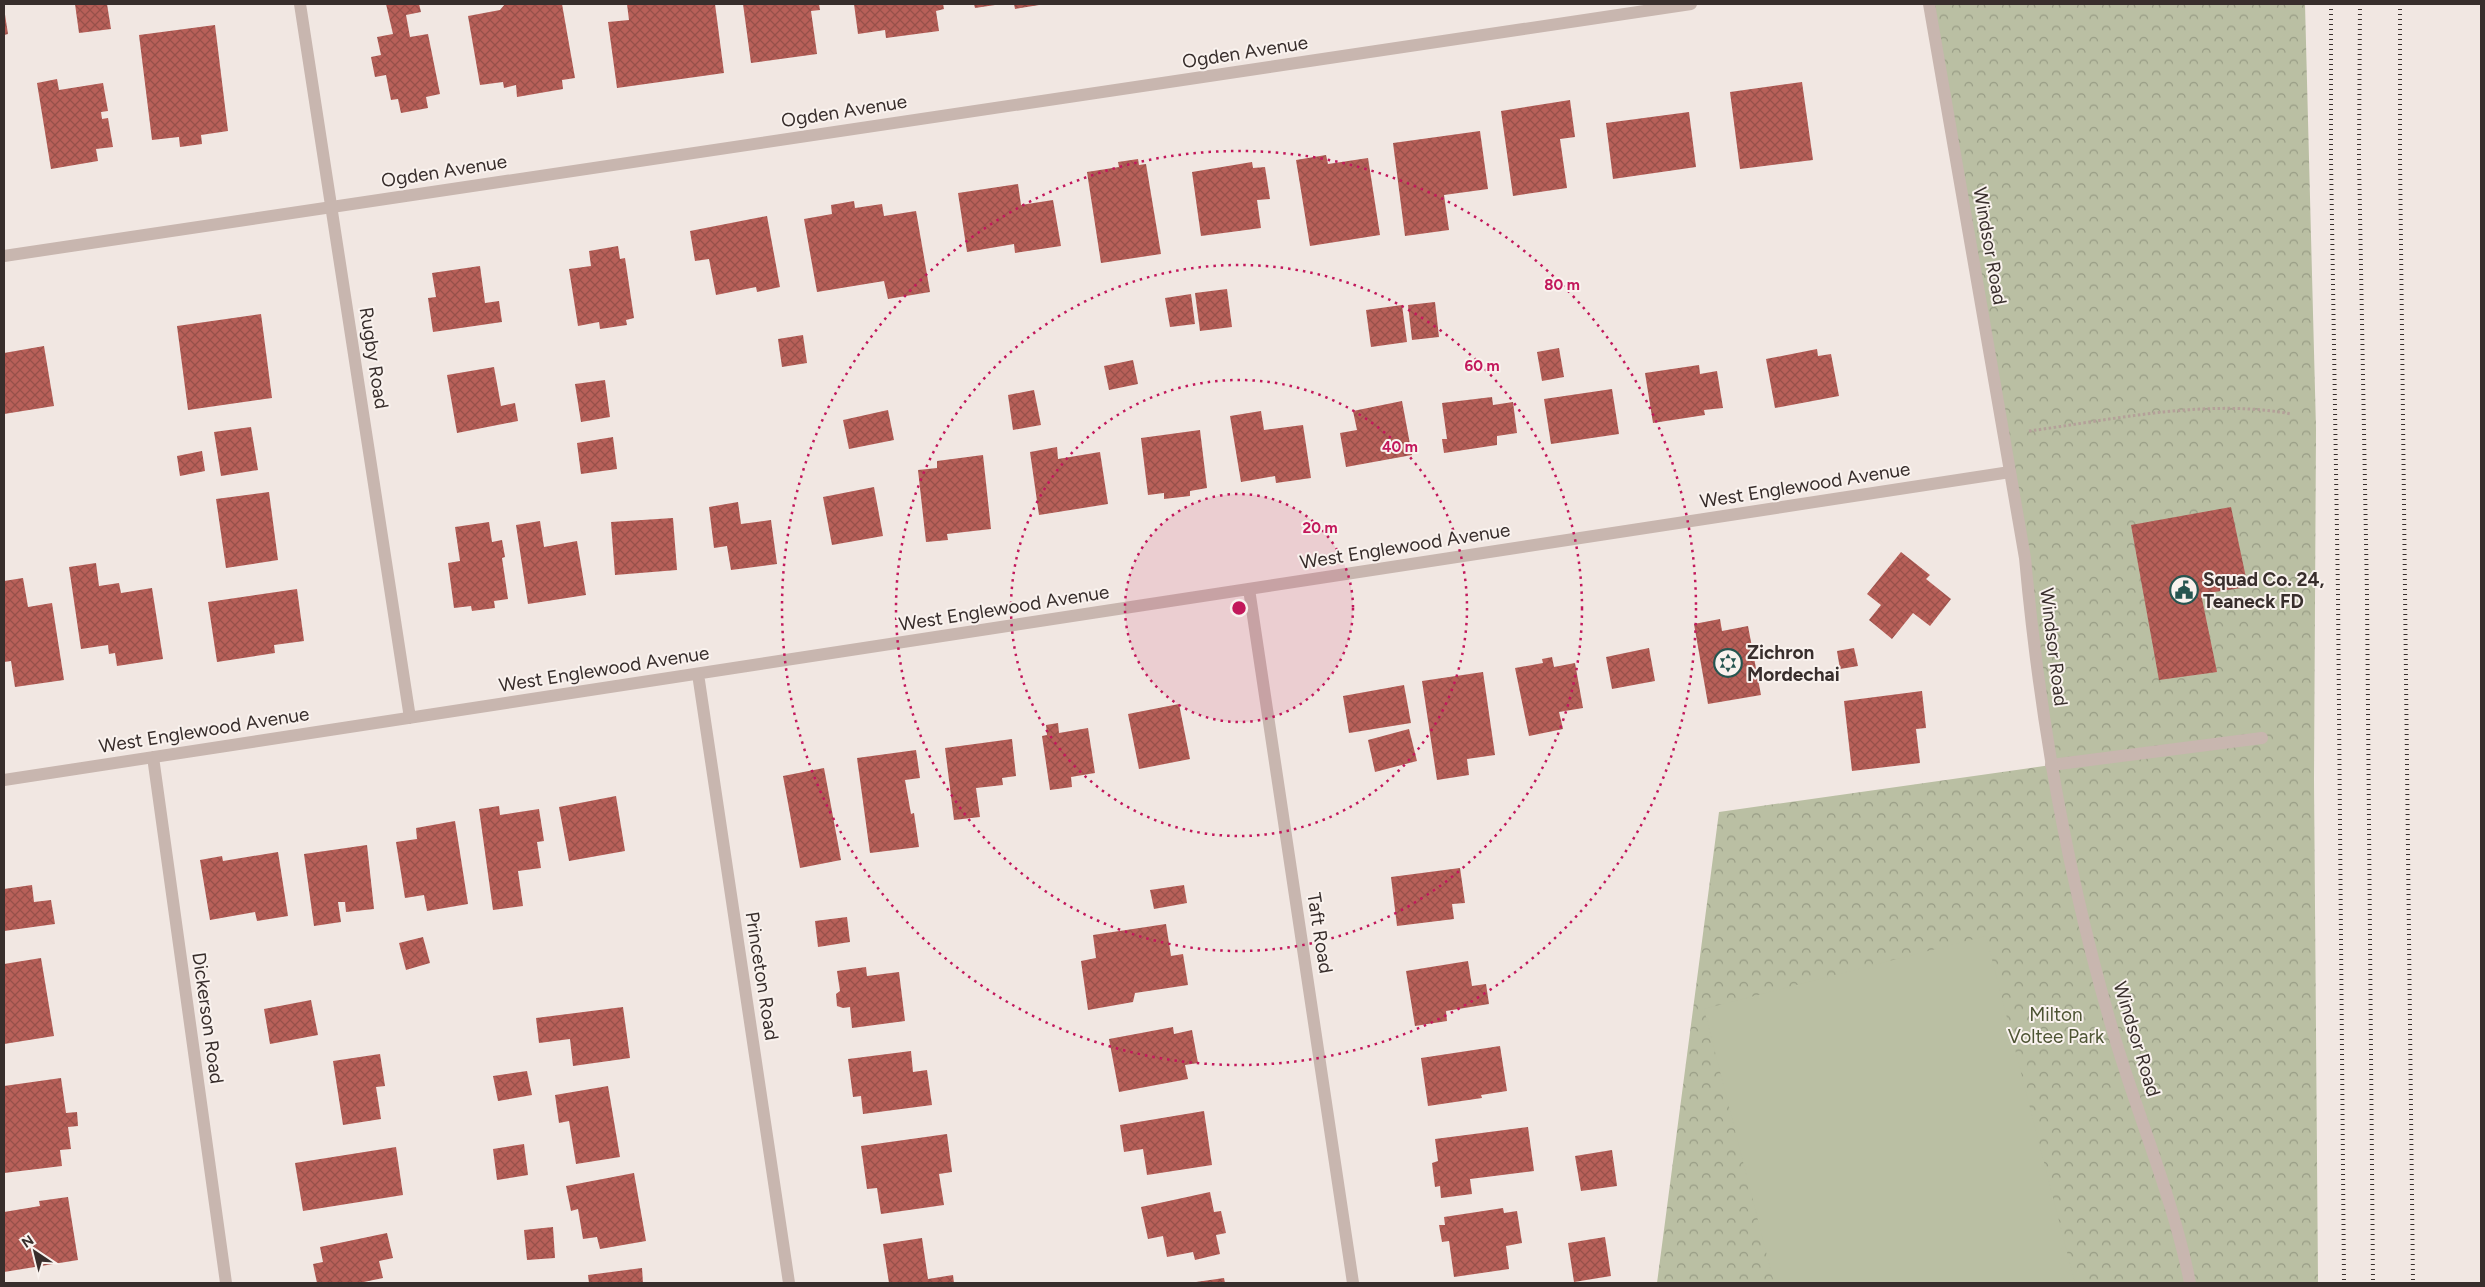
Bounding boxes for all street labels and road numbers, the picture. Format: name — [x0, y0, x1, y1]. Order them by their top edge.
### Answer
street label: Ogden Avenue — [1181, 31, 1309, 73]
street label: Ogden Avenue — [780, 90, 908, 132]
street label: Ogden Avenue — [380, 150, 508, 192]
street label: Windsor Road — [1968, 185, 2012, 307]
street label: Rugby Road — [355, 305, 393, 411]
street label: West Englewood Avenue — [1698, 457, 1912, 513]
street label: West Englewood Avenue — [1298, 518, 1512, 574]
street label: West Englewood Avenue — [897, 580, 1111, 636]
street label: Windsor Road — [2035, 586, 2073, 708]
street label: West Englewood Avenue — [497, 641, 711, 697]
street label: West Englewood Avenue — [97, 702, 311, 758]
street label: Taft Road — [1302, 891, 1338, 975]
street label: Princeton Road — [740, 910, 784, 1042]
street label: Dickerson Road — [187, 951, 229, 1085]
street label: Windsor Road — [2109, 979, 2165, 1099]

